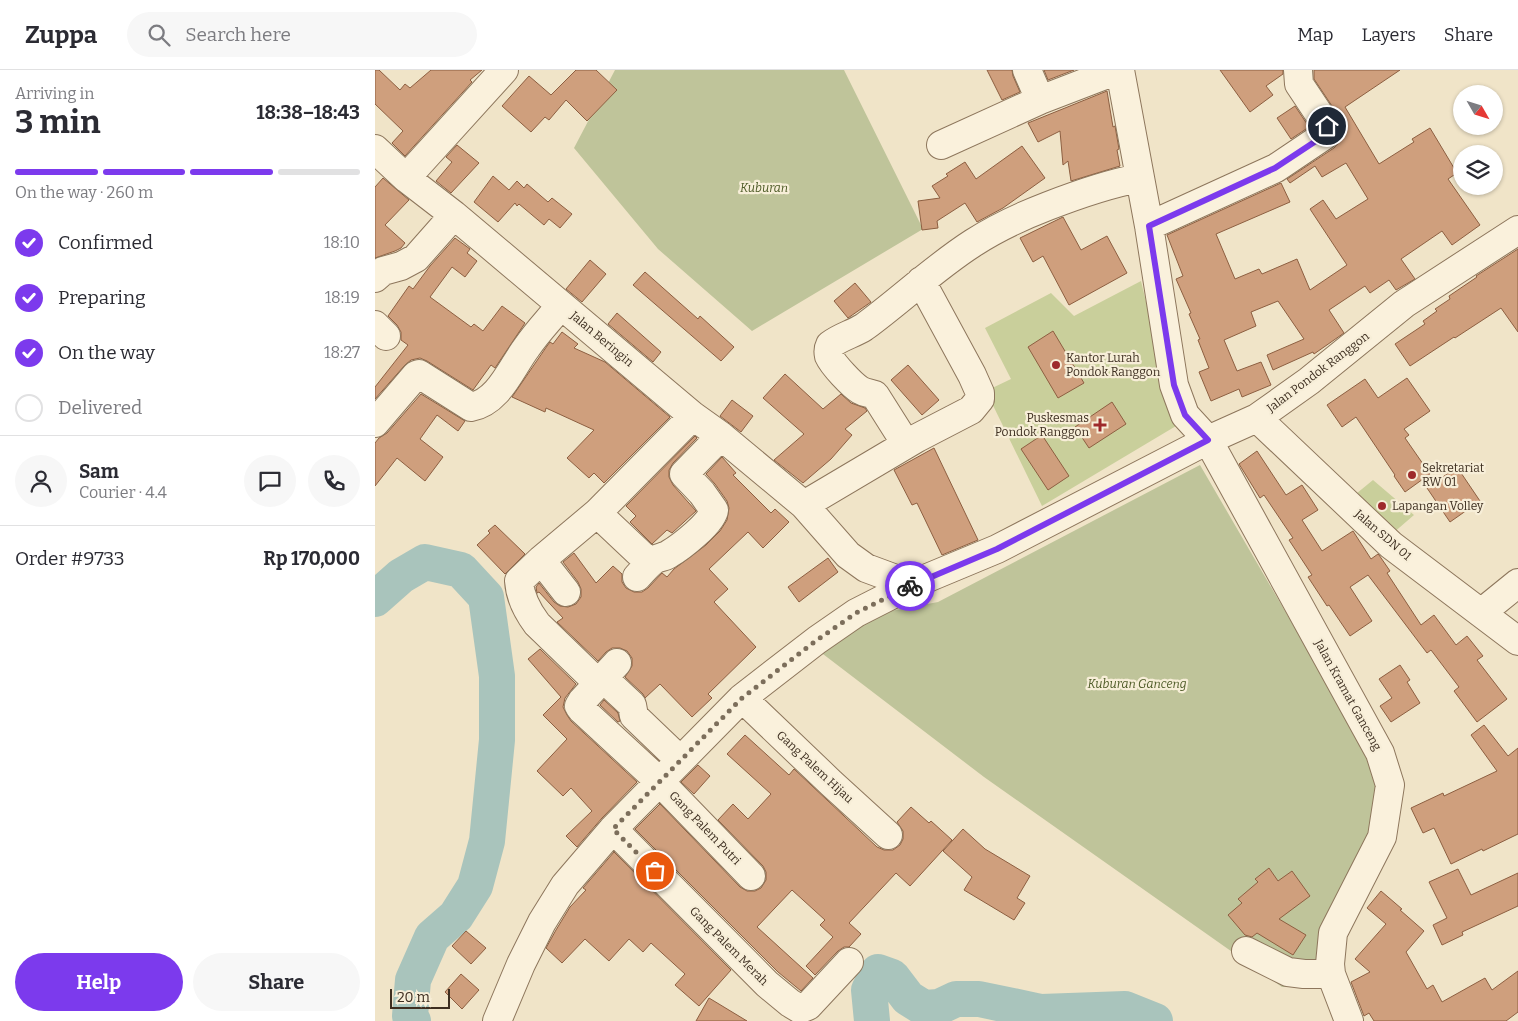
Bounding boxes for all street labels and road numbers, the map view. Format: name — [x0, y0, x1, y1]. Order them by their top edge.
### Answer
street label: Jalan Beringin — [567, 308, 637, 370]
street label: Jalan Pondok Ranggon — [1263, 329, 1372, 416]
street label: Jalan SDN 01 — [1351, 506, 1414, 563]
street label: Jalan Kramat Ganceng — [1311, 636, 1384, 753]
street label: Gang Palem Hijau — [774, 728, 857, 806]
street label: Gang Palem Putri — [666, 788, 744, 868]
street label: Gang Palem Merah — [687, 904, 772, 989]

